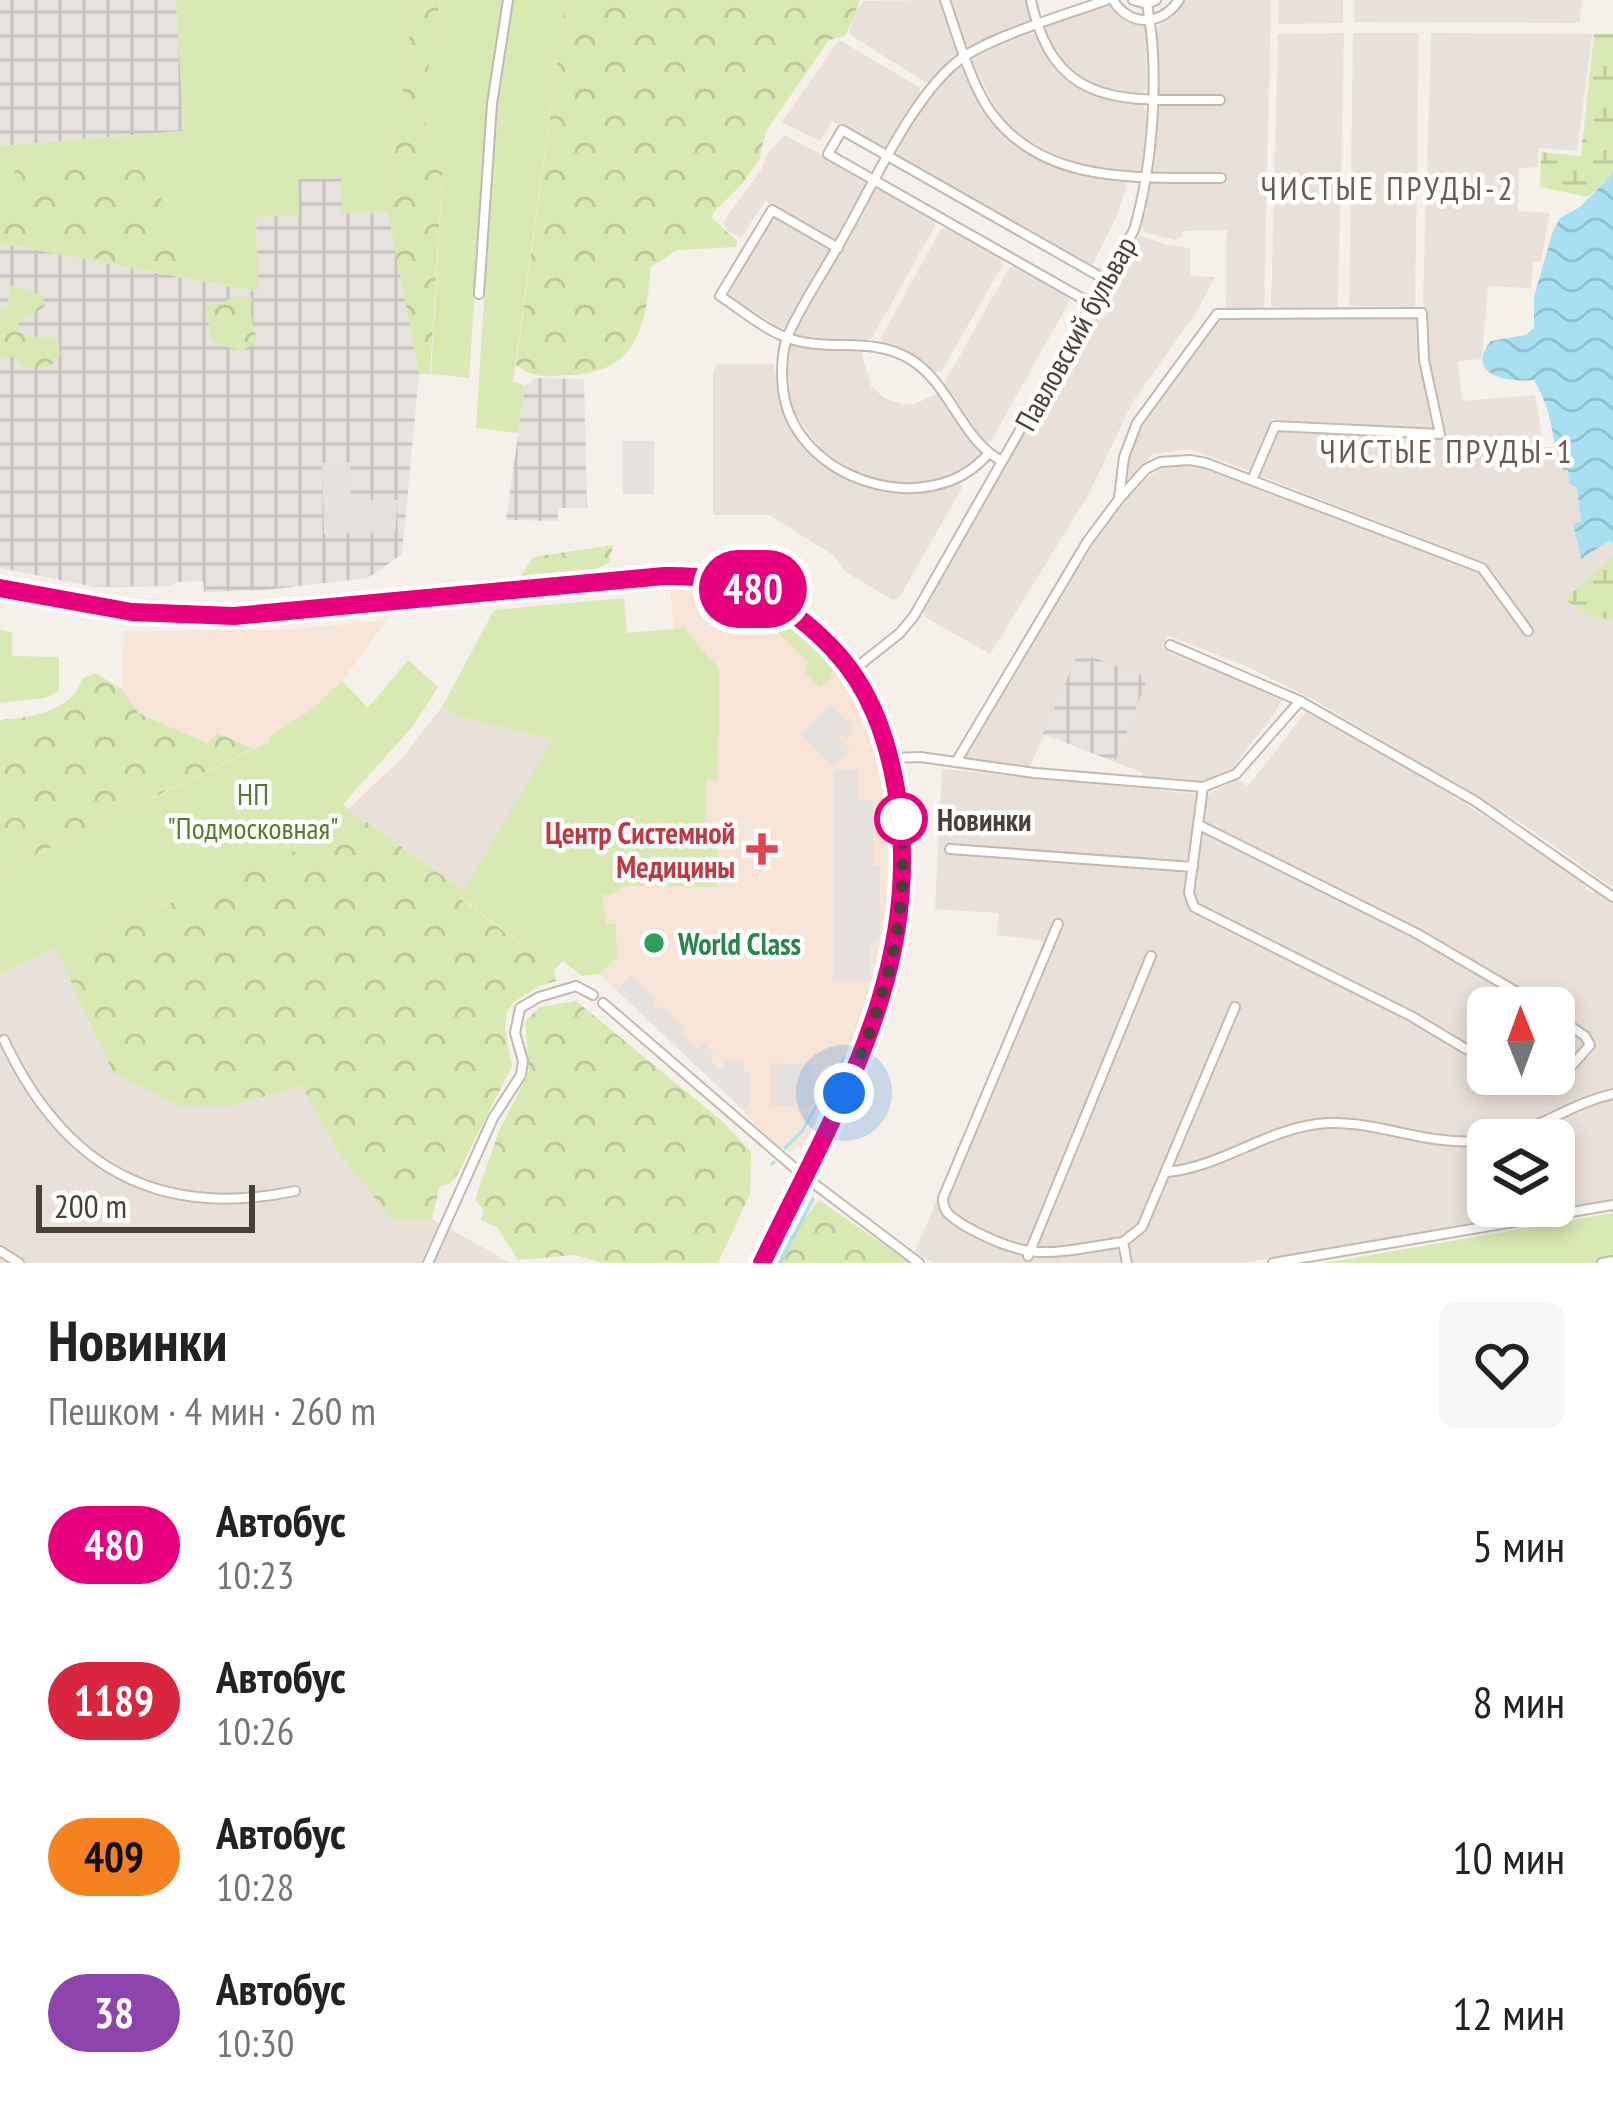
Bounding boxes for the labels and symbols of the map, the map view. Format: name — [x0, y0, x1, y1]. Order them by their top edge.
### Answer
district label: ЧИСТЫЕ ПРУДЫ-2 — [1260, 166, 1516, 209]
street label: Павловский бульвар — [1006, 229, 1144, 437]
district label: ЧИСТЫЕ ПРУДЫ-1 — [1319, 429, 1575, 472]
line badge: 480 — [684, 550, 822, 628]
park label: НП "Подмосковная" — [167, 774, 339, 847]
marker: Новинки — [876, 794, 926, 844]
place label: Новинки — [937, 800, 1031, 839]
place label: Центр Системной Медицины — [545, 813, 735, 886]
marker: Центр Системной Медицины — [746, 833, 778, 865]
place label: World Class — [677, 924, 801, 963]
marker: World Class — [641, 930, 667, 956]
north arrow — [1467, 987, 1575, 1095]
your location — [814, 1063, 874, 1123]
scale bar — [36, 1179, 255, 1232]

